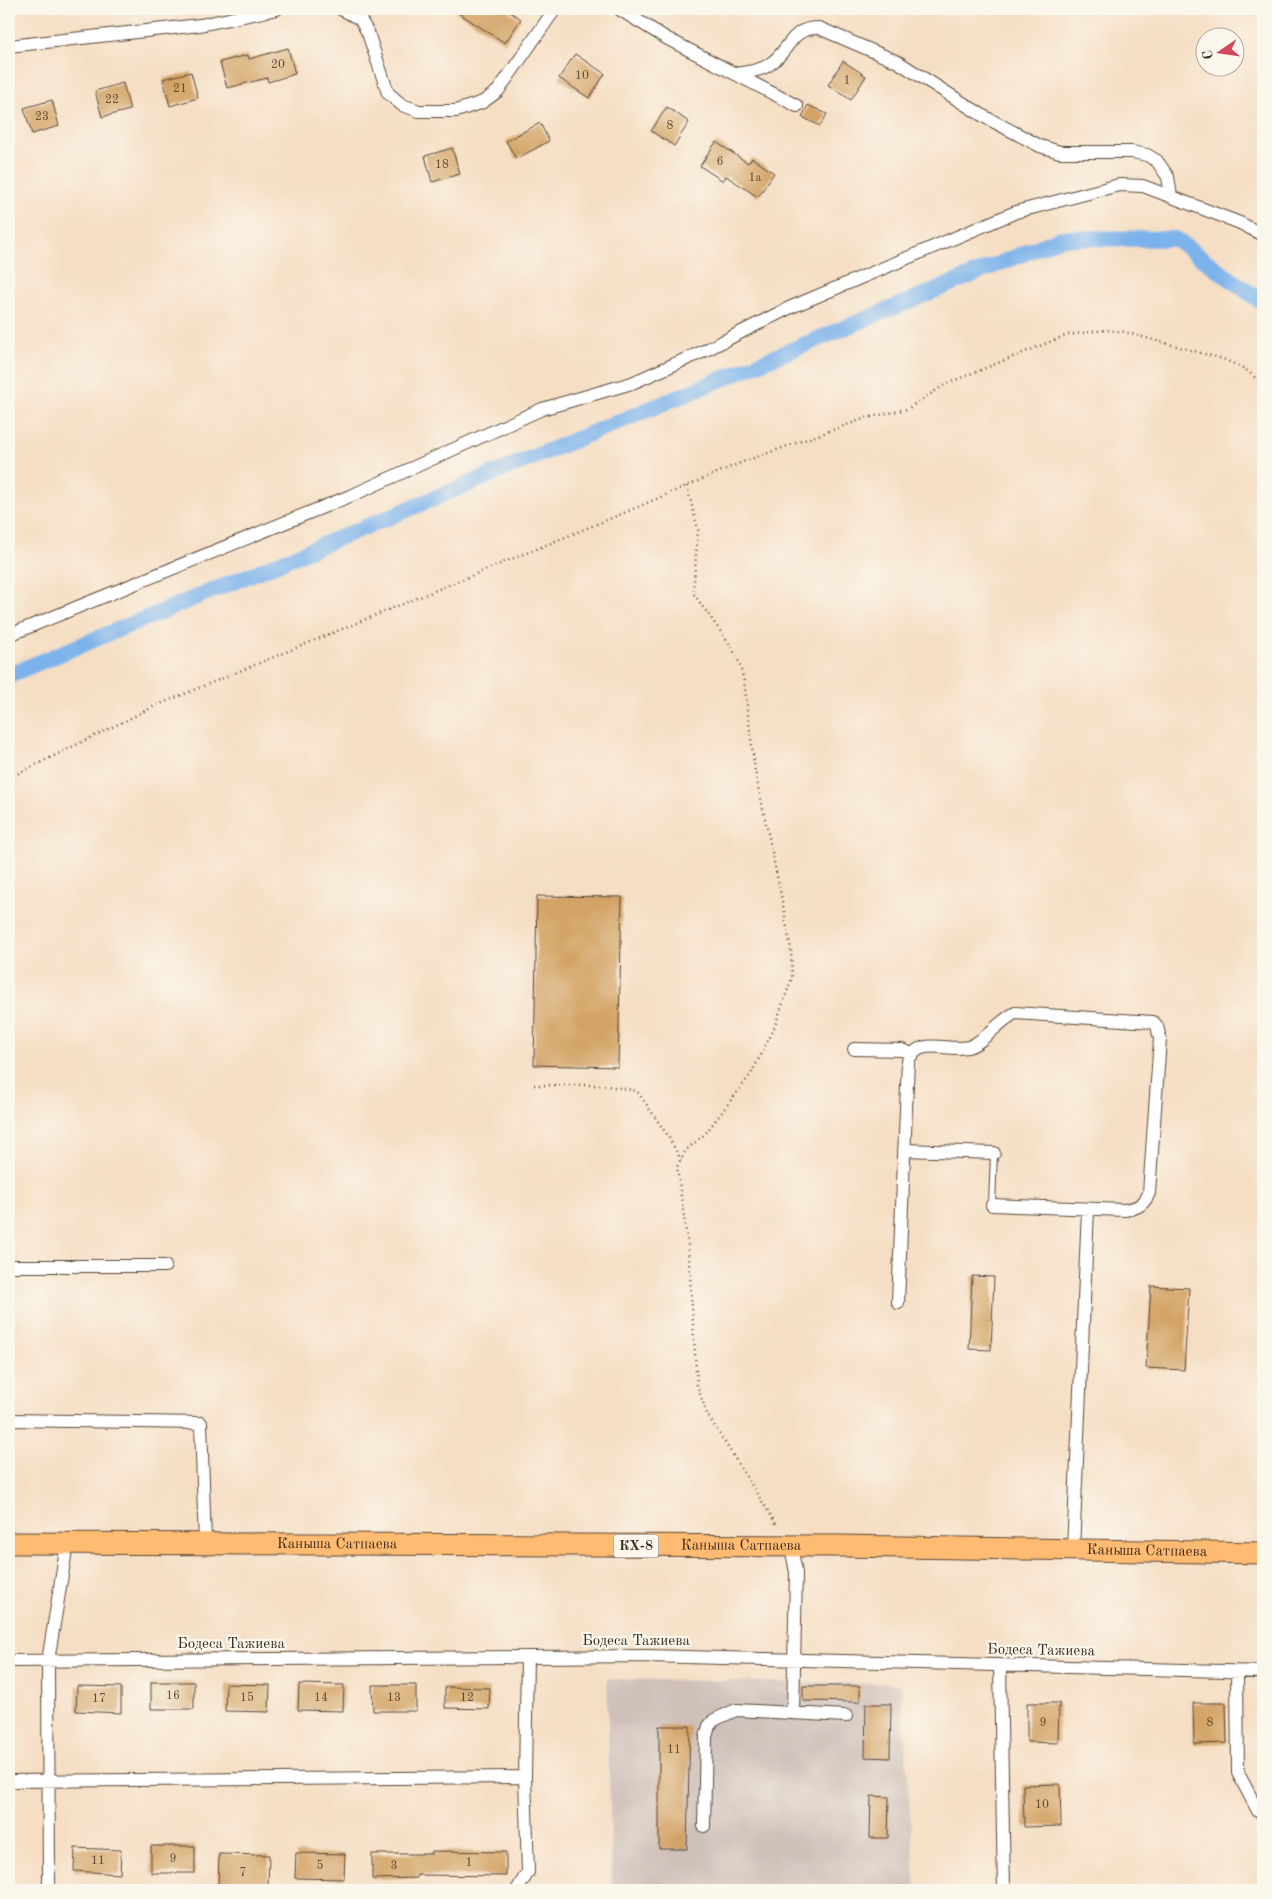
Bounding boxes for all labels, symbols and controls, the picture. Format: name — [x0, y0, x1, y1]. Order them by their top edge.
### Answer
north arrow — [1194, 28, 1244, 78]
text: С — [1200, 49, 1216, 61]
house number: 20 — [271, 59, 285, 71]
house number: 10 — [575, 70, 589, 82]
house number: 1 — [844, 75, 850, 87]
house number: 21 — [173, 83, 187, 95]
house number: 22 — [105, 94, 119, 106]
house number: 23 — [35, 111, 49, 123]
house number: 8 — [667, 120, 674, 132]
house number: 6 — [717, 156, 724, 168]
house number: 18 — [435, 159, 449, 171]
house number: 1а — [749, 172, 762, 184]
road number: КХ-8 — [614, 1534, 658, 1558]
street label: Каныша Сатпаева — [277, 1536, 398, 1552]
street label: Каныша Сатпаева — [681, 1538, 802, 1553]
street label: Каныша Сатпаева — [1087, 1543, 1208, 1560]
street label: Бодеса Тажиева — [582, 1634, 690, 1649]
street label: Бодеса Тажиева — [177, 1637, 285, 1652]
street label: Бодеса Тажиева — [987, 1643, 1096, 1659]
house number: 16 — [166, 1690, 180, 1702]
house number: 15 — [240, 1691, 254, 1704]
house number: 14 — [314, 1692, 328, 1704]
house number: 13 — [387, 1692, 401, 1704]
house number: 12 — [460, 1692, 474, 1704]
house number: 17 — [92, 1693, 106, 1705]
house number: 9 — [1040, 1717, 1046, 1729]
house number: 8 — [1207, 1717, 1214, 1729]
house number: 11 — [667, 1744, 681, 1756]
house number: 10 — [1035, 1799, 1049, 1811]
house number: 9 — [170, 1853, 176, 1865]
house number: 11 — [91, 1855, 105, 1867]
house number: 1 — [466, 1857, 472, 1869]
house number: 5 — [317, 1859, 324, 1872]
house number: 3 — [391, 1860, 397, 1872]
house number: 7 — [240, 1867, 246, 1879]

